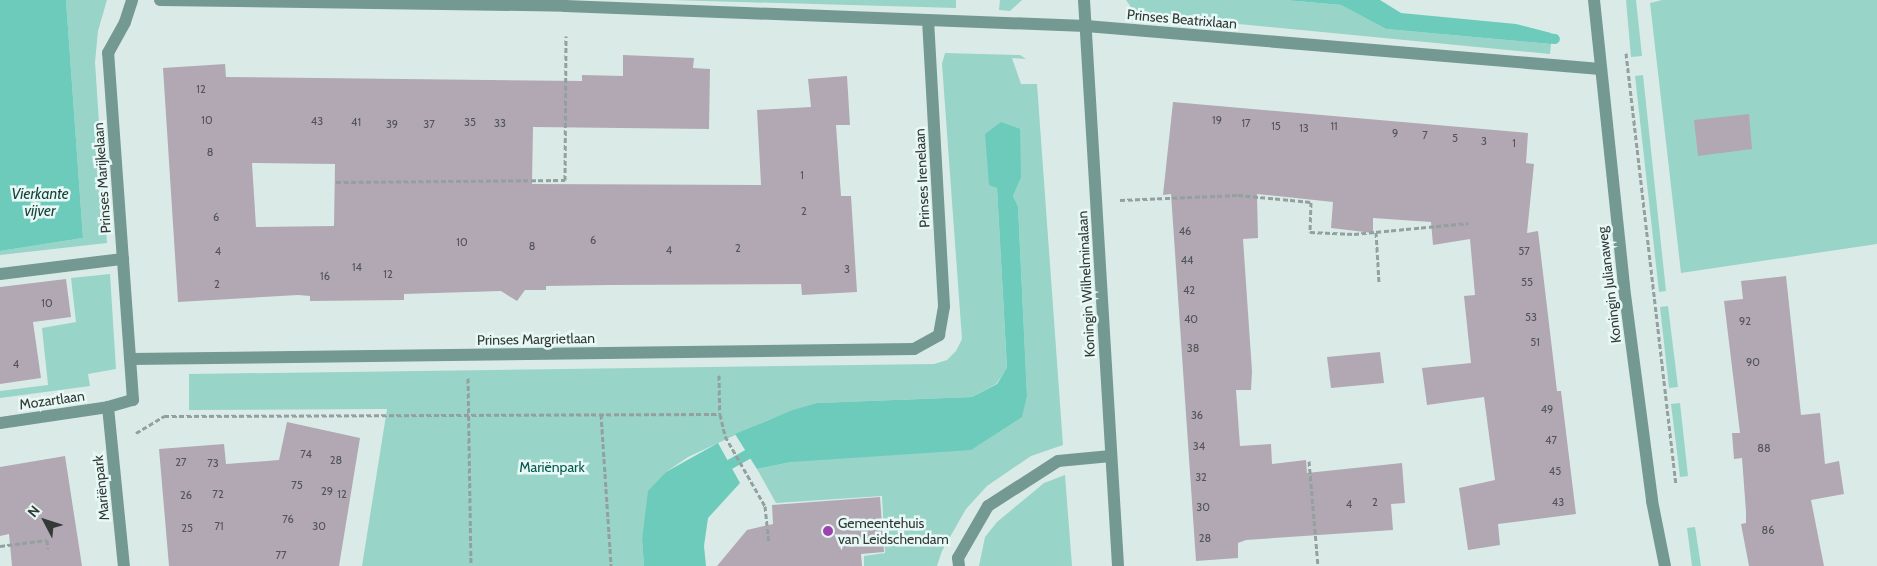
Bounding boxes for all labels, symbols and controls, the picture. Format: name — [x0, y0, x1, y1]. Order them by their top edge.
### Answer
street label: Prinses Beatrixlaan — [1126, 6, 1238, 32]
house number: 12 — [196, 82, 206, 96]
house number: 10 — [201, 113, 213, 127]
house number: 19 — [1212, 113, 1222, 127]
house number: 43 — [311, 114, 323, 128]
house number: 41 — [351, 115, 361, 129]
house number: 35 — [464, 115, 476, 129]
house number: 33 — [494, 116, 506, 130]
house number: 17 — [1241, 116, 1251, 130]
house number: 39 — [386, 117, 398, 131]
house number: 37 — [423, 117, 435, 131]
house number: 15 — [1271, 119, 1281, 133]
house number: 11 — [1330, 119, 1338, 133]
house number: 13 — [1299, 121, 1309, 135]
street label: Prinses Marijkelaan — [90, 122, 114, 234]
house number: 9 — [1392, 126, 1398, 140]
street label: Prinses Irenelaan — [911, 128, 933, 228]
house number: 7 — [1422, 128, 1428, 142]
house number: 5 — [1452, 131, 1458, 145]
house number: 3 — [1481, 134, 1487, 148]
house number: 1 — [1512, 136, 1516, 150]
house number: 8 — [207, 145, 213, 159]
house number: 1 — [800, 168, 804, 182]
water label: Vierkante vijver — [11, 185, 69, 220]
house number: 2 — [801, 204, 807, 218]
house number: 6 — [213, 210, 219, 224]
street label: Koningin Wilhelminalaan — [1074, 210, 1098, 358]
house number: 46 — [1179, 224, 1191, 238]
street label: Koningin Julianaweg — [1594, 226, 1624, 344]
house number: 6 — [590, 233, 596, 247]
house number: 10 — [456, 235, 468, 249]
house number: 8 — [529, 239, 535, 253]
house number: 2 — [735, 241, 741, 255]
house number: 4 — [666, 243, 672, 257]
house number: 4 — [215, 244, 221, 258]
house number: 57 — [1518, 244, 1530, 258]
house number: 44 — [1181, 253, 1193, 267]
house number: 14 — [352, 260, 362, 274]
house number: 3 — [844, 262, 850, 276]
house number: 12 — [383, 267, 393, 281]
house number: 16 — [320, 269, 330, 283]
house number: 55 — [1521, 275, 1533, 289]
house number: 2 — [214, 277, 220, 291]
house number: 42 — [1183, 283, 1195, 297]
house number: 10 — [41, 296, 53, 310]
house number: 53 — [1525, 310, 1537, 324]
house number: 40 — [1184, 312, 1198, 326]
house number: 92 — [1739, 314, 1751, 328]
street label: Prinses Margrietlaan — [477, 330, 595, 348]
house number: 51 — [1530, 335, 1540, 349]
house number: 38 — [1187, 341, 1199, 355]
house number: 90 — [1746, 355, 1760, 369]
house number: 4 — [13, 357, 19, 371]
street label: Mozartlaan — [18, 387, 86, 413]
house number: 49 — [1541, 402, 1553, 416]
house number: 36 — [1191, 408, 1203, 422]
house number: 47 — [1545, 433, 1557, 447]
house number: 34 — [1193, 439, 1205, 453]
house number: 88 — [1757, 441, 1771, 455]
house number: 74 — [300, 447, 312, 461]
house number: 28 — [330, 453, 342, 467]
street label: Mariënpark — [89, 454, 113, 522]
house number: 27 — [175, 455, 187, 469]
house number: 73 — [207, 456, 219, 470]
park label: Mariënpark — [519, 459, 585, 475]
house number: 45 — [1549, 464, 1561, 478]
house number: 32 — [1195, 470, 1207, 484]
house number: 75 — [291, 478, 303, 492]
house number: 29 — [321, 484, 333, 498]
house number: 72 — [212, 487, 224, 501]
house number: 12 — [337, 487, 347, 501]
house number: 26 — [180, 488, 192, 502]
house number: 2 — [1372, 495, 1378, 509]
house number: 43 — [1552, 495, 1564, 509]
north arrow — [20, 496, 70, 546]
house number: 4 — [1346, 497, 1352, 511]
house number: 30 — [1196, 500, 1210, 514]
text: N — [23, 502, 44, 521]
house number: 76 — [282, 512, 294, 526]
place label: Gemeentehuis van Leidschendam — [838, 515, 949, 548]
house number: 71 — [214, 519, 224, 533]
house number: 30 — [312, 519, 326, 533]
house number: 25 — [181, 521, 193, 535]
house number: 86 — [1762, 523, 1774, 537]
marker: Gemeentehuis van Leidschendam — [822, 525, 834, 537]
house number: 28 — [1199, 531, 1211, 545]
house number: 77 — [275, 548, 287, 562]

